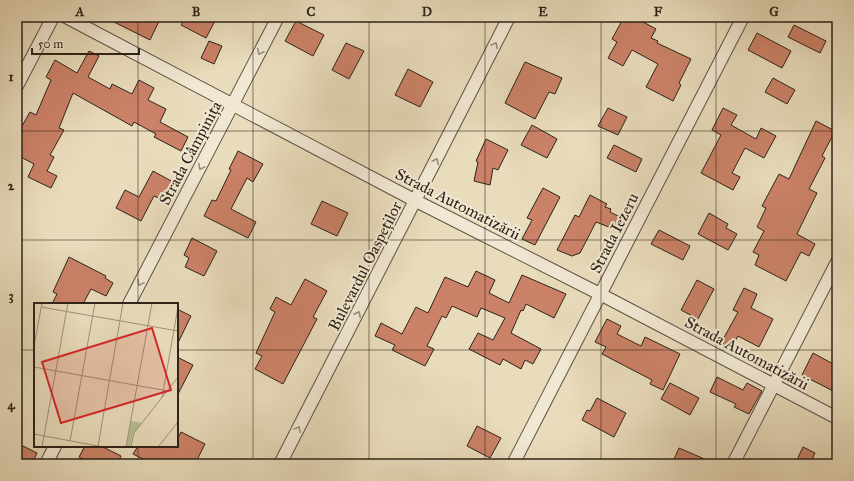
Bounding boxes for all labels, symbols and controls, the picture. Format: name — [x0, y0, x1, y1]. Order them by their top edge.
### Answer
text: A — [75, 4, 85, 20]
text: B — [192, 4, 201, 20]
text: C — [307, 4, 316, 20]
text: D — [422, 4, 432, 20]
text: E — [538, 4, 548, 20]
text: F — [654, 4, 663, 20]
text: G — [769, 4, 779, 20]
scale bar — [32, 30, 139, 56]
text: 50 m — [38, 37, 63, 51]
one-way arrow — [490, 41, 498, 49]
one-way arrow — [257, 48, 265, 55]
text: 1 — [8, 69, 14, 85]
street label: Strada Câmpinița — [155, 98, 225, 208]
one-way arrow — [431, 158, 439, 165]
one-way arrow — [198, 163, 205, 171]
street label: Strada Automatizării — [392, 164, 524, 244]
text: 2 — [8, 178, 15, 194]
street label: Strada Iezeru — [586, 189, 643, 276]
street label: Bulevardul Oaspeților — [324, 198, 406, 334]
one-way arrow — [138, 278, 145, 286]
text: 3 — [8, 288, 14, 304]
inset map — [34, 303, 178, 447]
one-way arrow — [353, 311, 361, 318]
street label: Strada Automatizării — [682, 312, 813, 394]
text: 4 — [7, 397, 15, 413]
one-way arrow — [294, 426, 301, 434]

